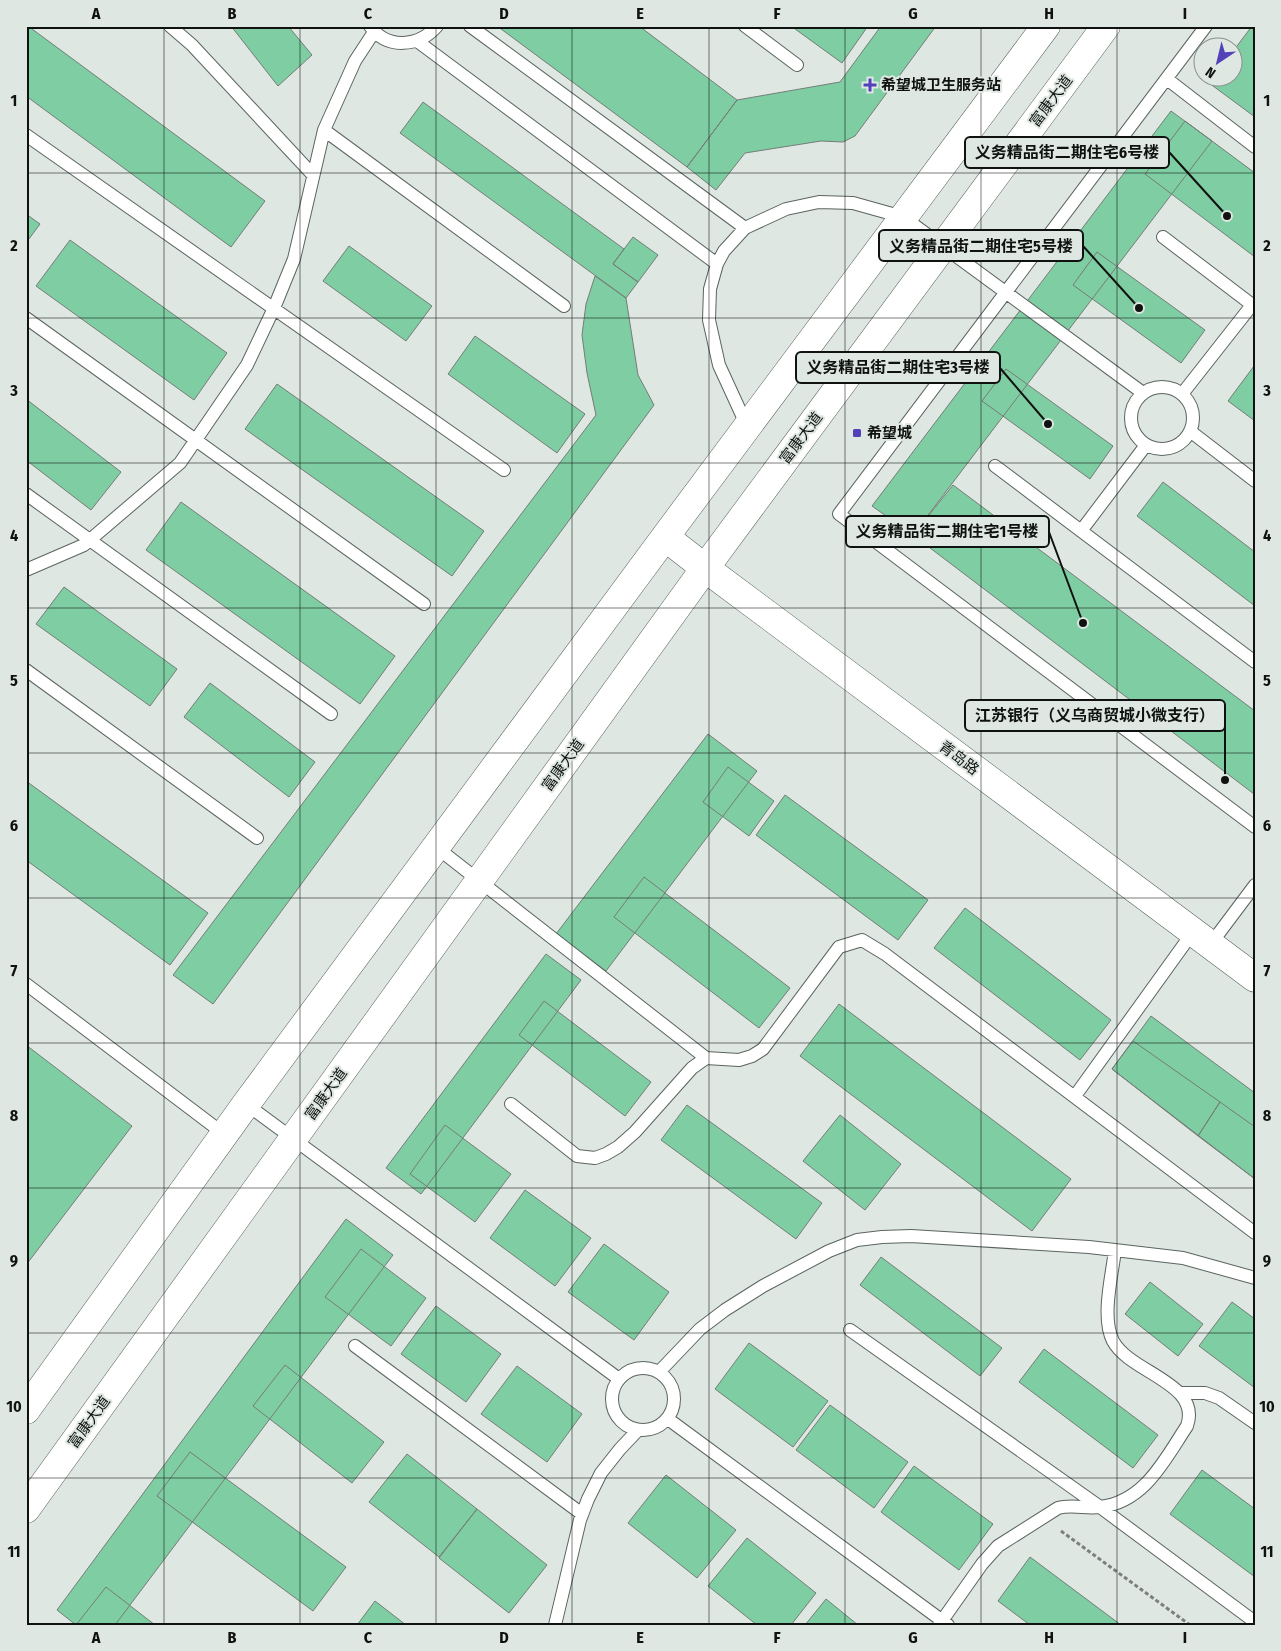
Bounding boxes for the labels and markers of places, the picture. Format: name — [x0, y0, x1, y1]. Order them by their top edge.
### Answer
place label: 希望城卫生服务站 — [881, 76, 1001, 94]
marker: 希望城卫生服务站 — [863, 78, 877, 92]
callout: 义务精品街二期住宅6号楼 — [965, 137, 1169, 168]
callout: 义务精品街二期住宅5号楼 — [879, 230, 1083, 261]
callout: 义务精品街二期住宅3号楼 — [796, 352, 1000, 383]
place label: 希望城 — [867, 424, 912, 442]
marker: 希望城 — [851, 427, 863, 439]
callout: 义务精品街二期住宅1号楼 — [846, 516, 1049, 547]
callout: 江苏银行（义乌商贸城小微支行） — [965, 700, 1225, 731]

